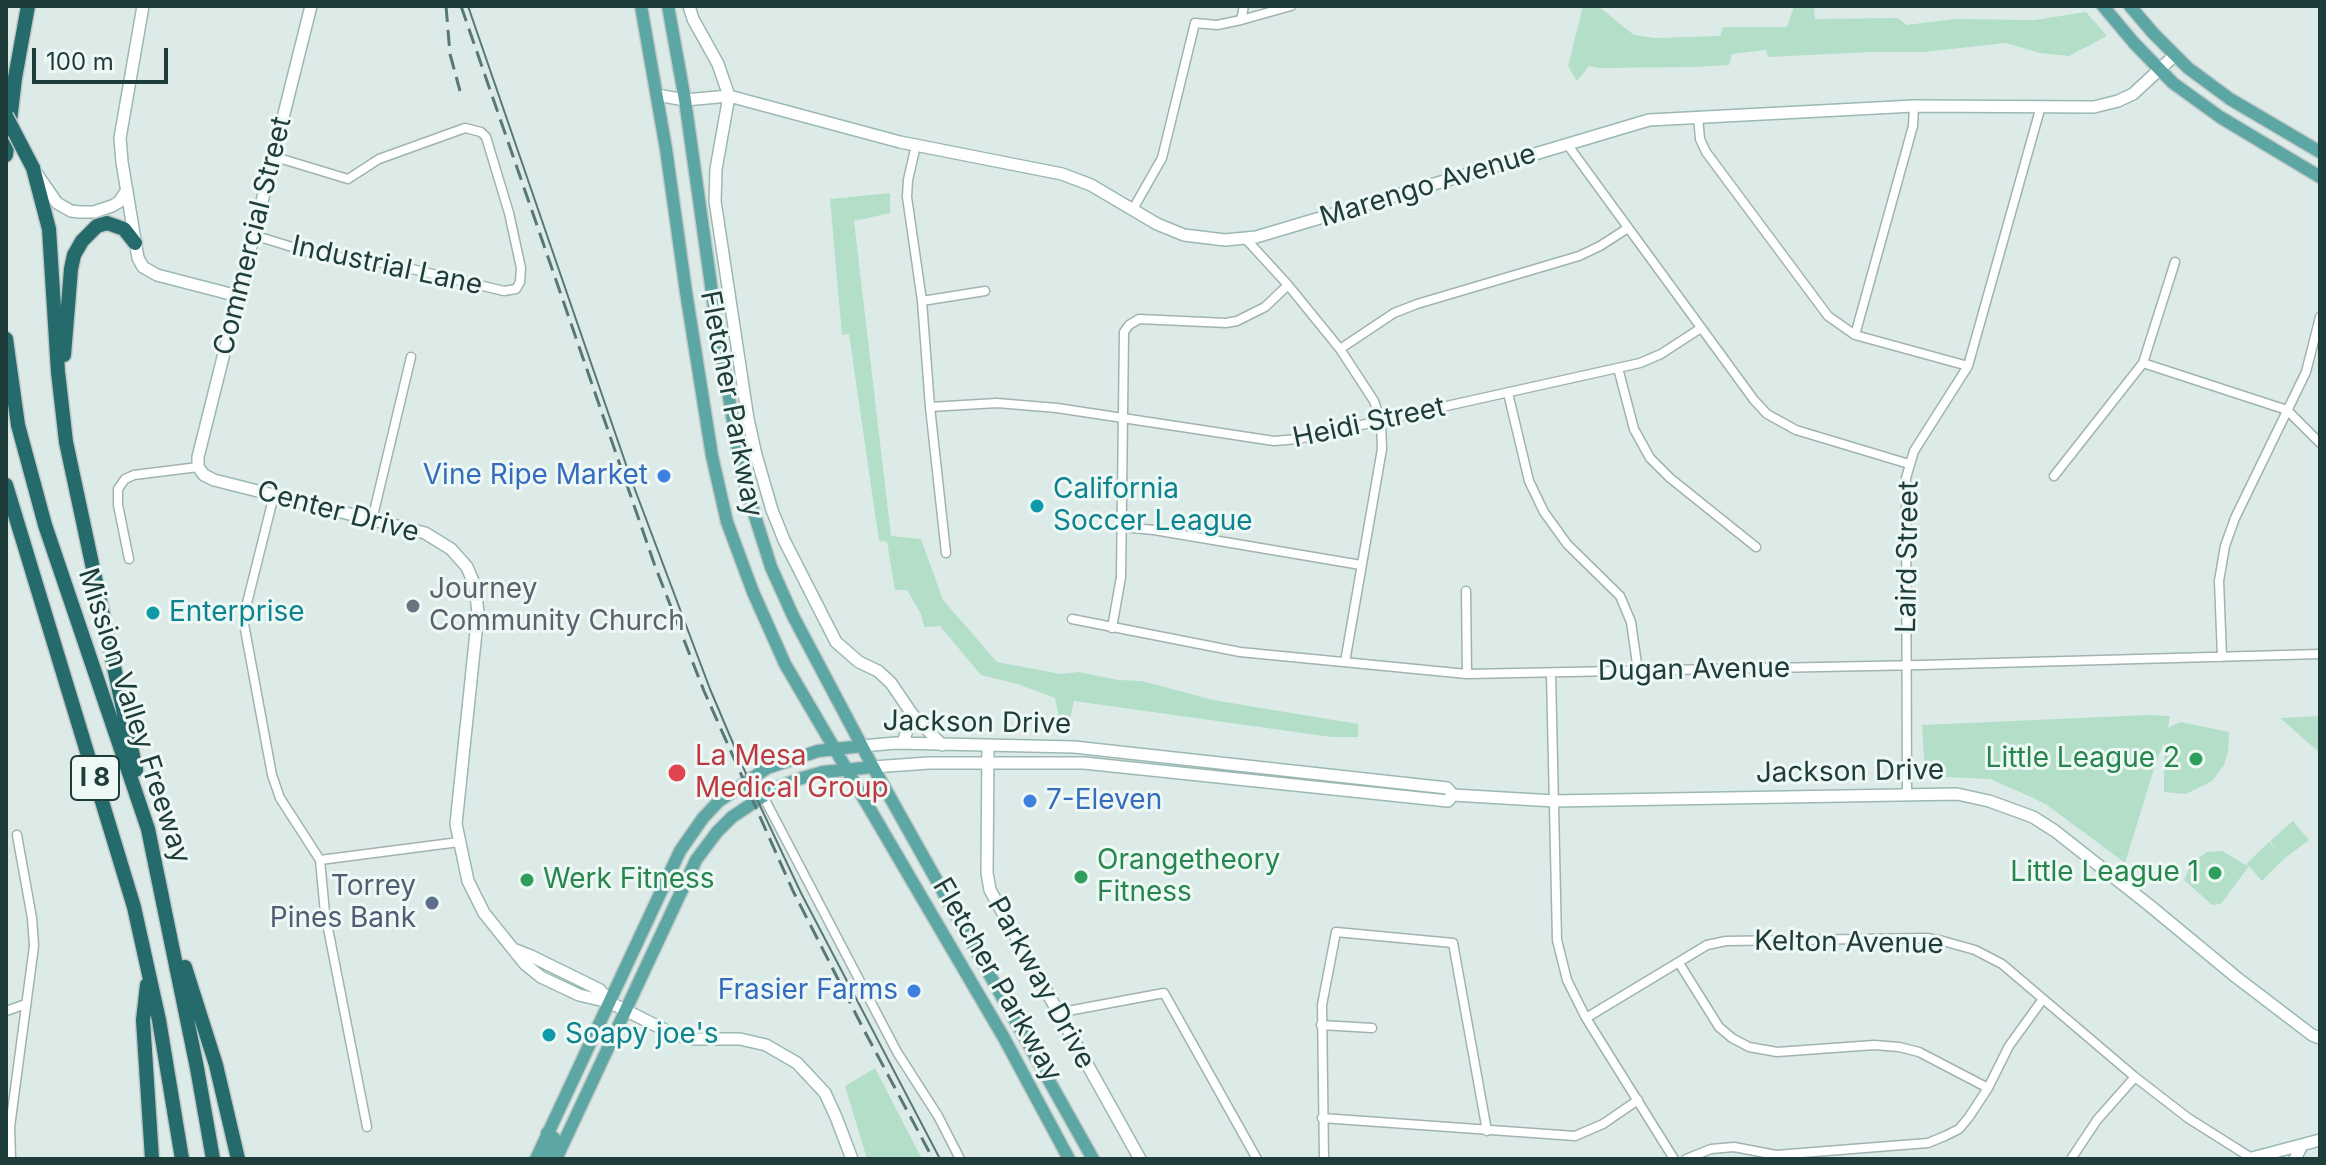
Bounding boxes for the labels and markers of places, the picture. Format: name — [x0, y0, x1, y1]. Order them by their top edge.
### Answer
place label: Vine Ripe Market — [423, 459, 648, 493]
marker: Vine Ripe Market — [655, 467, 673, 485]
place label: California Soccer League — [1053, 473, 1253, 539]
marker: California Soccer League — [1028, 497, 1046, 515]
place label: Journey Community Church — [429, 573, 685, 639]
place label: Enterprise — [169, 596, 305, 630]
marker: Journey Community Church — [404, 597, 422, 615]
marker: Enterprise — [144, 604, 162, 622]
place label: La Mesa Medical Group — [695, 740, 889, 806]
place label: Little League 2 — [1986, 742, 2180, 776]
marker: Little League 2 — [2187, 750, 2205, 768]
marker: La Mesa Medical Group — [666, 762, 688, 784]
place label: 7-Eleven — [1046, 784, 1162, 818]
marker: 7-Eleven — [1021, 792, 1039, 810]
place label: Orangetheory Fitness — [1097, 844, 1280, 910]
place label: Little League 1 — [2010, 856, 2199, 890]
place label: Werk Fitness — [543, 863, 715, 897]
marker: Little League 1 — [2206, 864, 2224, 882]
marker: Orangetheory Fitness — [1072, 868, 1090, 886]
place label: Torrey Pines Bank — [270, 870, 416, 936]
marker: Werk Fitness — [518, 871, 536, 889]
marker: Torrey Pines Bank — [423, 894, 441, 912]
place label: Frasier Farms — [718, 974, 898, 1008]
marker: Frasier Farms — [905, 982, 923, 1000]
place label: Soapy joe's — [565, 1018, 719, 1052]
marker: Soapy joe's — [540, 1026, 558, 1044]

